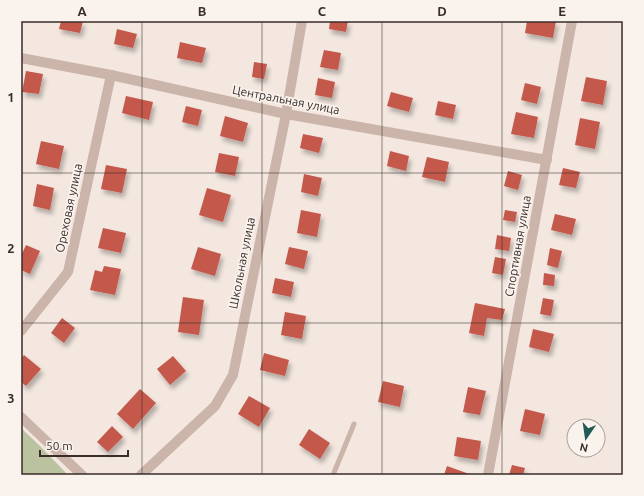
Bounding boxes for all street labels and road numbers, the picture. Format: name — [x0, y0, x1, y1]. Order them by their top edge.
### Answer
street label: Центральная улица — [231, 83, 341, 116]
street label: Ореховая улица — [53, 162, 84, 254]
street label: Спортивная улица — [502, 194, 533, 298]
street label: Школьная улица — [226, 216, 257, 310]

